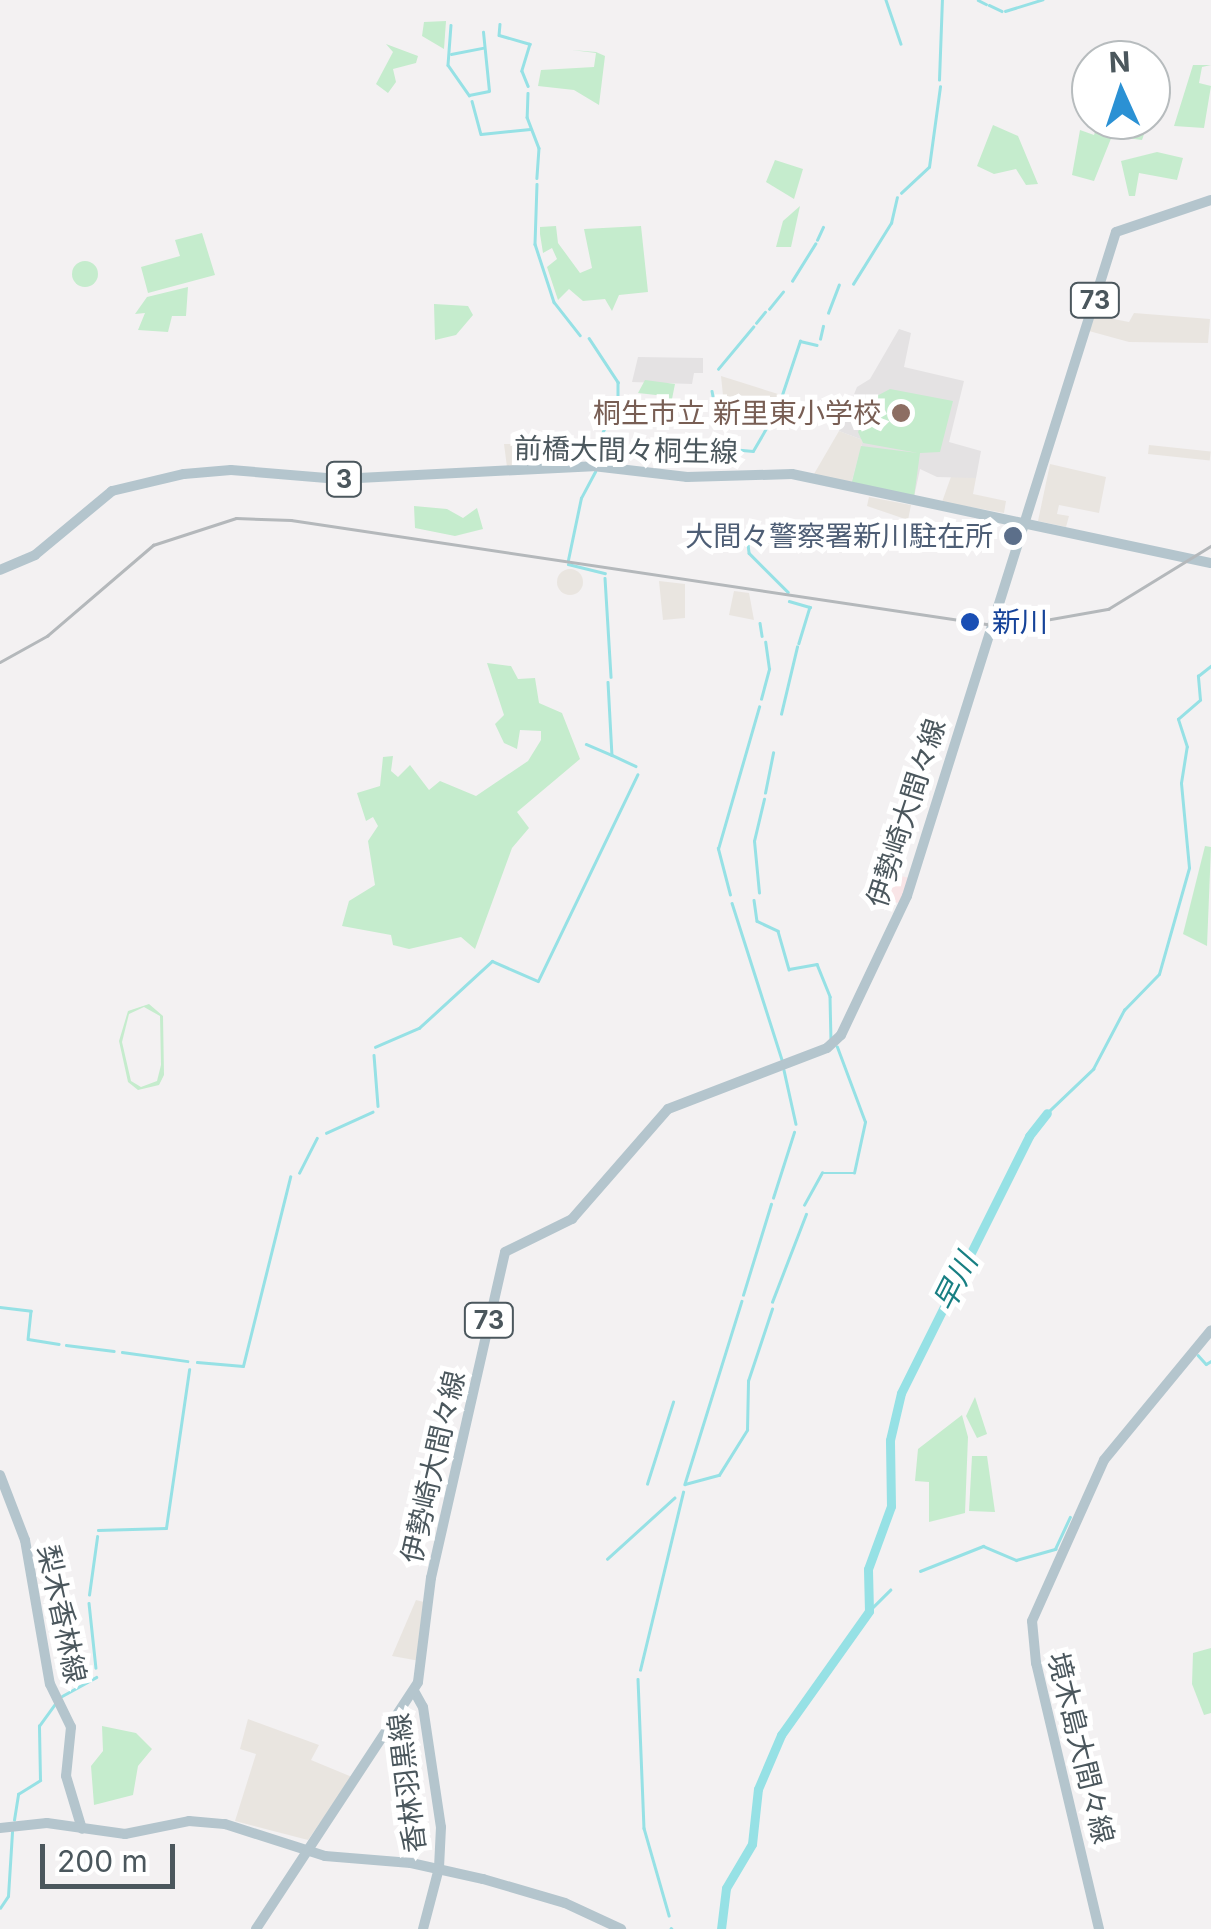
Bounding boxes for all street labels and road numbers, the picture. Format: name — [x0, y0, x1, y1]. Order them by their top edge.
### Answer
road number: 73 — [1068, 280, 1122, 320]
street label: 前橋大間々桐生線 — [514, 431, 738, 469]
road number: 3 — [324, 459, 364, 499]
street label: 伊勢崎大間々線 — [860, 715, 952, 911]
road number: 73 — [462, 1300, 516, 1340]
street label: 伊勢崎大間々線 — [395, 1368, 471, 1566]
street label: 梨木香林線 — [31, 1542, 93, 1686]
street label: 境木島大間々線 — [1041, 1649, 1121, 1847]
street label: 香林羽黒線 — [382, 1711, 432, 1855]

